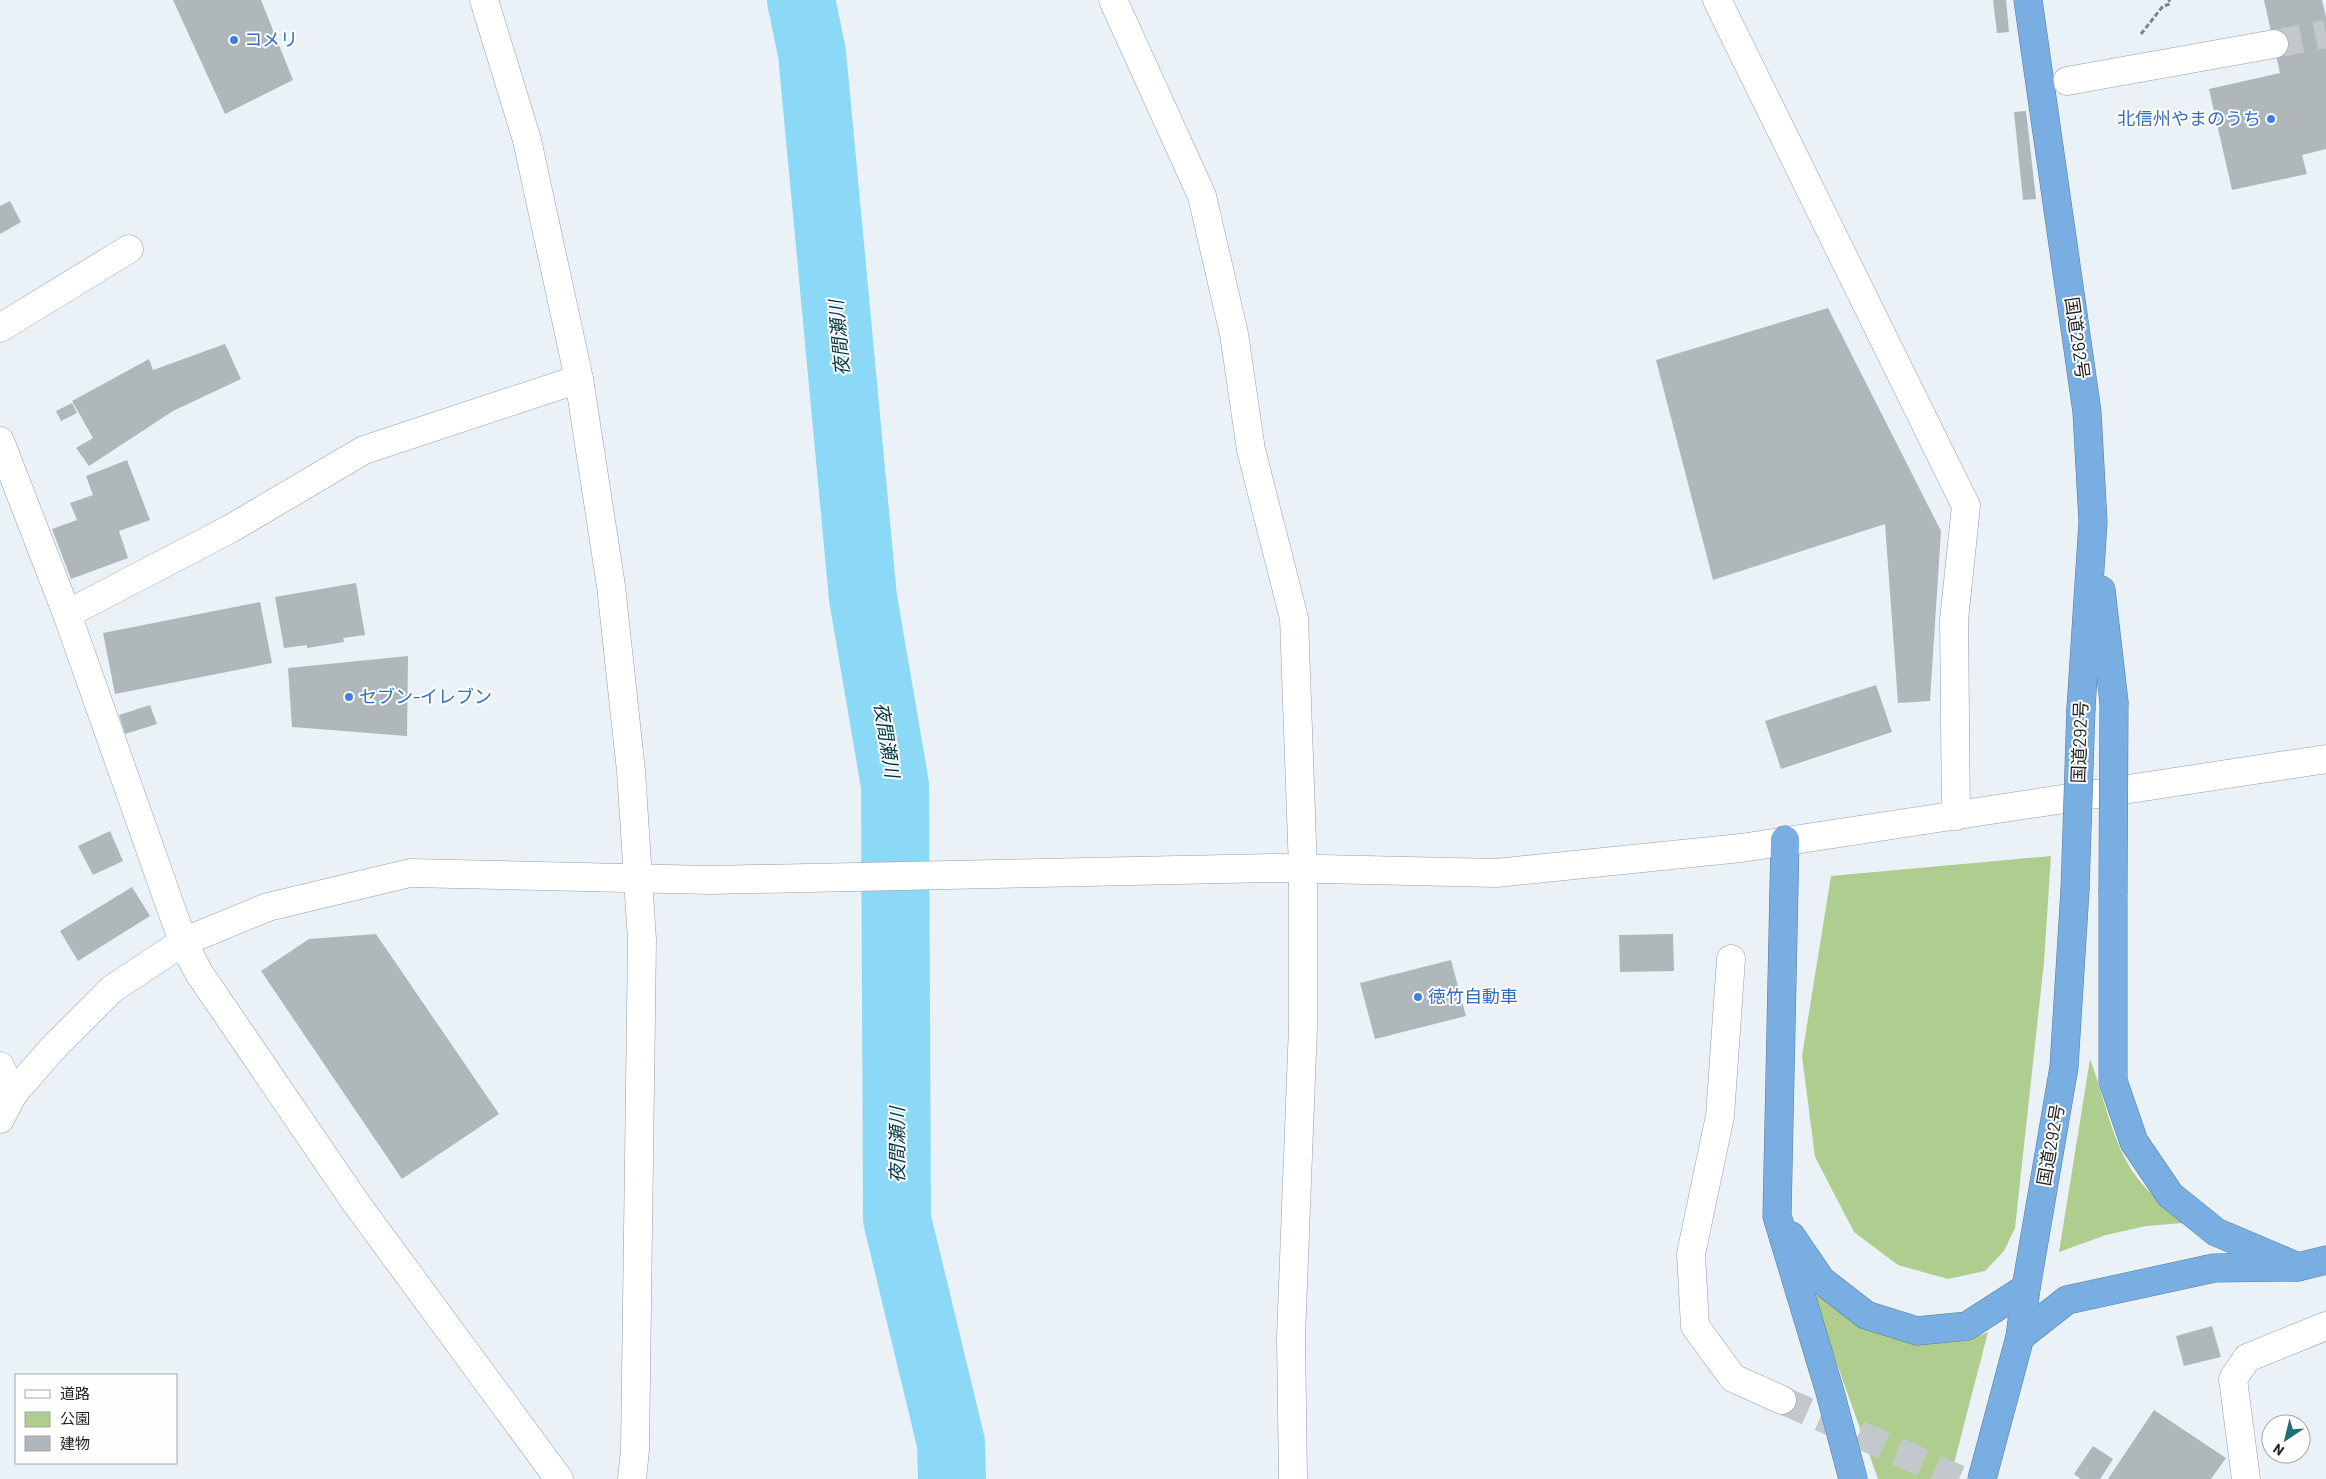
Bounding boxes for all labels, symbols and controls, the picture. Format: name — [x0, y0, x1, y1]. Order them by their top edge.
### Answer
place label: コメリ — [244, 28, 298, 50]
marker: コメリ — [228, 34, 240, 46]
place label: 北信州やまのうち — [2117, 107, 2261, 129]
marker: 北信州やまのうち — [2265, 113, 2277, 125]
street label: 国道292号 — [2061, 295, 2095, 380]
water label: 夜間瀬川 — [824, 297, 853, 377]
place label: セブン-イレブン — [359, 685, 492, 707]
marker: セブン-イレブン — [343, 691, 355, 703]
street label: 国道292号 — [2067, 700, 2091, 784]
water label: 夜間瀬川 — [870, 701, 905, 781]
place label: 徳竹自動車 — [1428, 985, 1518, 1007]
marker: 徳竹自動車 — [1412, 991, 1424, 1003]
street label: 国道292号 — [2032, 1102, 2068, 1187]
water label: 夜間瀬川 — [885, 1105, 908, 1183]
legend — [15, 1374, 178, 1464]
text: 道路 — [60, 1384, 90, 1402]
text: 公園 — [60, 1409, 90, 1427]
north arrow — [2261, 1414, 2311, 1464]
text: 建物 — [60, 1434, 90, 1452]
text: N — [2270, 1440, 2287, 1460]

